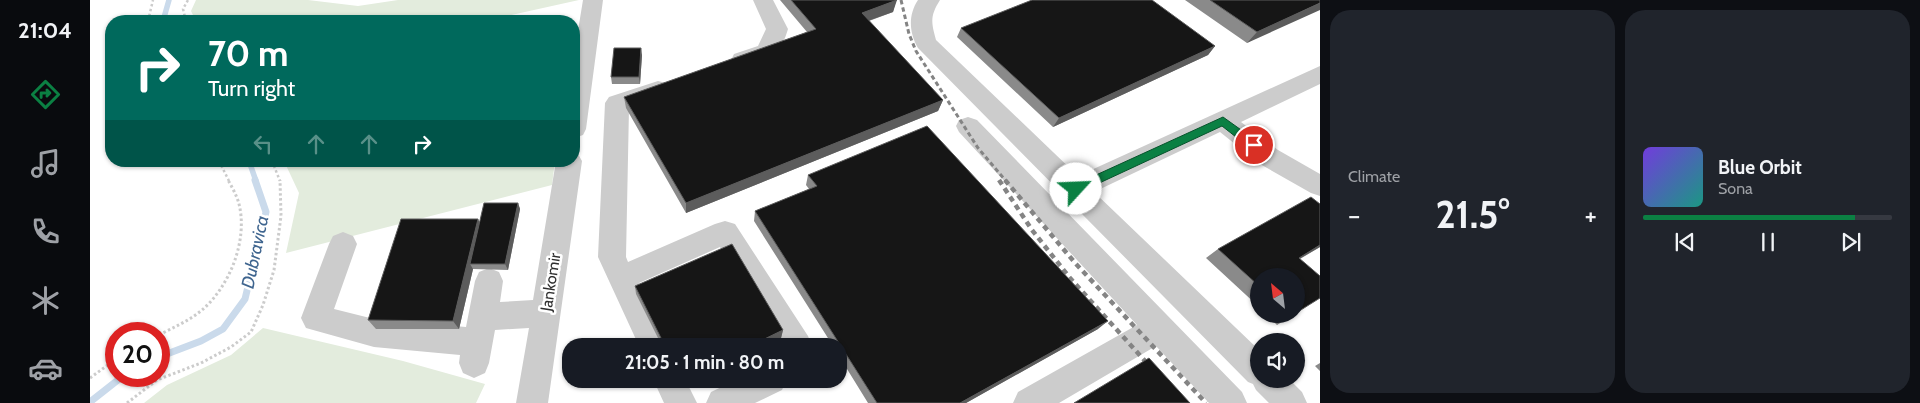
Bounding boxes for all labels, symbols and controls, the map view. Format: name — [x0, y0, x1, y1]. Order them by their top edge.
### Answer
text: 21:04 — [18, 17, 72, 44]
text: 70 m — [208, 32, 289, 75]
icon: right — [125, 35, 190, 100]
text: Turn right — [208, 75, 295, 102]
icon: directions — [28, 77, 63, 112]
pin — [1233, 124, 1275, 166]
icon: left — [249, 130, 277, 158]
icon: ahead — [302, 130, 330, 158]
icon: ahead — [355, 130, 383, 158]
icon: right — [408, 130, 436, 158]
icon: arrive — [1240, 131, 1268, 159]
icon: music — [28, 146, 63, 181]
text: Blue Orbit — [1718, 156, 1802, 179]
position arrow — [1049, 162, 1101, 214]
text: Climate — [1348, 167, 1400, 186]
text: Sona — [1718, 179, 1753, 198]
text: 21.5° — [1436, 191, 1509, 238]
text: − — [1348, 198, 1360, 232]
text: + — [1585, 198, 1597, 232]
water label: Dubravica — [237, 213, 273, 291]
icon: phone — [28, 214, 63, 249]
icon: previous — [1671, 228, 1699, 256]
icon: pause — [1754, 228, 1782, 256]
icon: next — [1837, 228, 1865, 256]
street label: Jankomir — [536, 251, 565, 314]
north arrow — [1250, 268, 1305, 322]
map controls — [1250, 268, 1305, 388]
icon: climate — [28, 283, 63, 318]
speed limit sign: 20 — [105, 322, 170, 387]
button: sound — [1250, 333, 1305, 388]
icon: car — [28, 351, 63, 386]
text: 21:05 · 1 min · 80 m — [625, 351, 784, 374]

